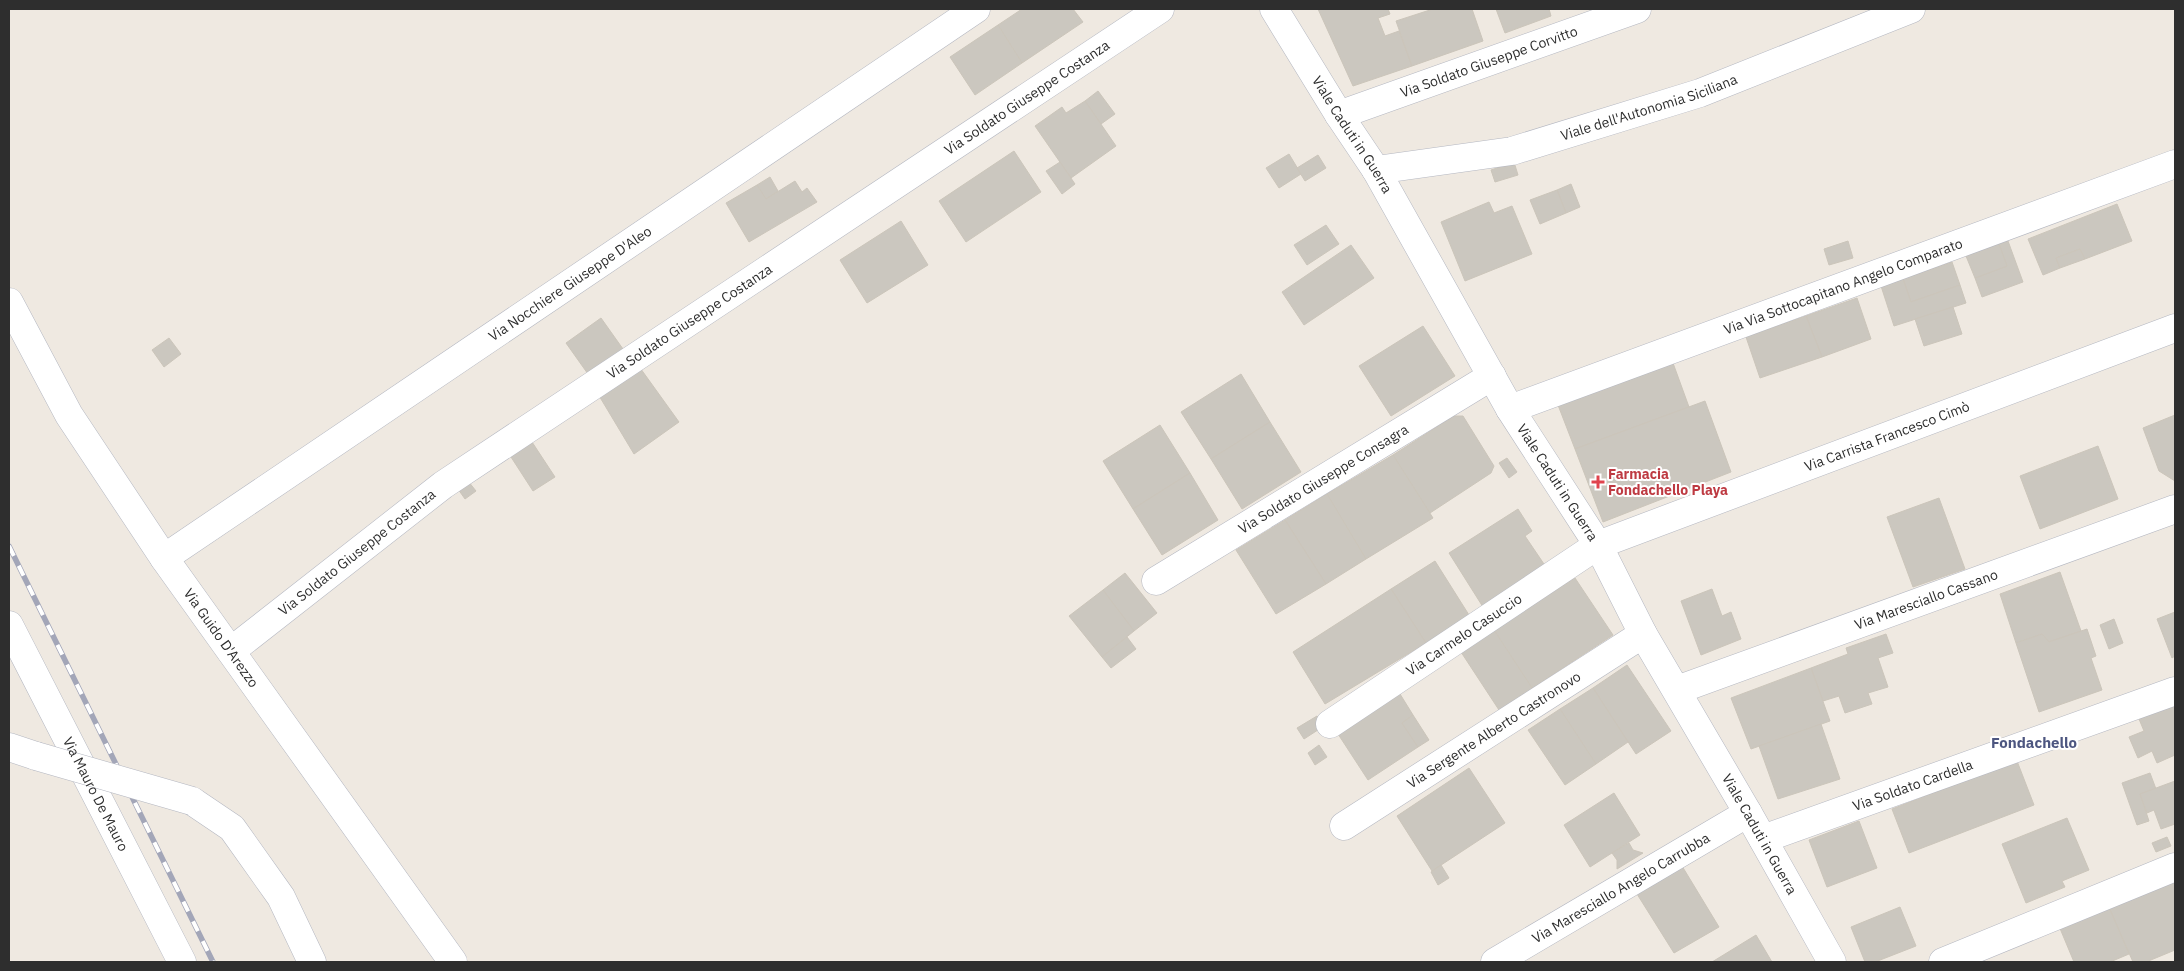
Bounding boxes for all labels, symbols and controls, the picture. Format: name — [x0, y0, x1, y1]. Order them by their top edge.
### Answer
street label: Via Soldato Giuseppe Corvitto — [1398, 22, 1580, 102]
street label: Via Soldato Giuseppe Costanza — [941, 36, 1113, 159]
street label: Viale dell'Autonomia Siciliana — [1558, 70, 1740, 144]
street label: Viale Caduti in Guerra — [1308, 72, 1397, 197]
street label: Via Nocchiere Giuseppe D'Aleo — [485, 222, 655, 345]
street label: Via Via Sottocapitano Angelo Comparato — [1721, 234, 1965, 339]
street label: Via Soldato Giuseppe Costanza — [603, 260, 776, 383]
street label: Via Carrista Francesco Cimò — [1802, 397, 1972, 476]
street label: Via Soldato Giuseppe Consagra — [1235, 420, 1412, 538]
street label: Viale Caduti in Guerra — [1513, 420, 1602, 545]
place label: Farmacia Fondachello Playa — [1608, 465, 1728, 499]
marker: Farmacia Fondachello Playa — [1592, 476, 1604, 488]
street label: Via Soldato Giuseppe Costanza — [275, 485, 440, 620]
street label: Via Maresciallo Cassano — [1852, 565, 2000, 634]
street label: Via Guido D'Arezzo — [180, 585, 263, 691]
street label: Via Carmelo Casuccio — [1403, 589, 1525, 680]
street label: Via Sergente Alberto Castronovo — [1403, 667, 1584, 792]
district label: Fondachello — [1991, 733, 2077, 752]
street label: Via Mauro De Mauro — [59, 734, 133, 854]
street label: Via Soldato Cardella — [1850, 755, 1976, 815]
street label: Viale Caduti in Guerra — [1718, 771, 1801, 898]
street label: Via Maresciallo Angelo Carrubba — [1529, 828, 1713, 947]

